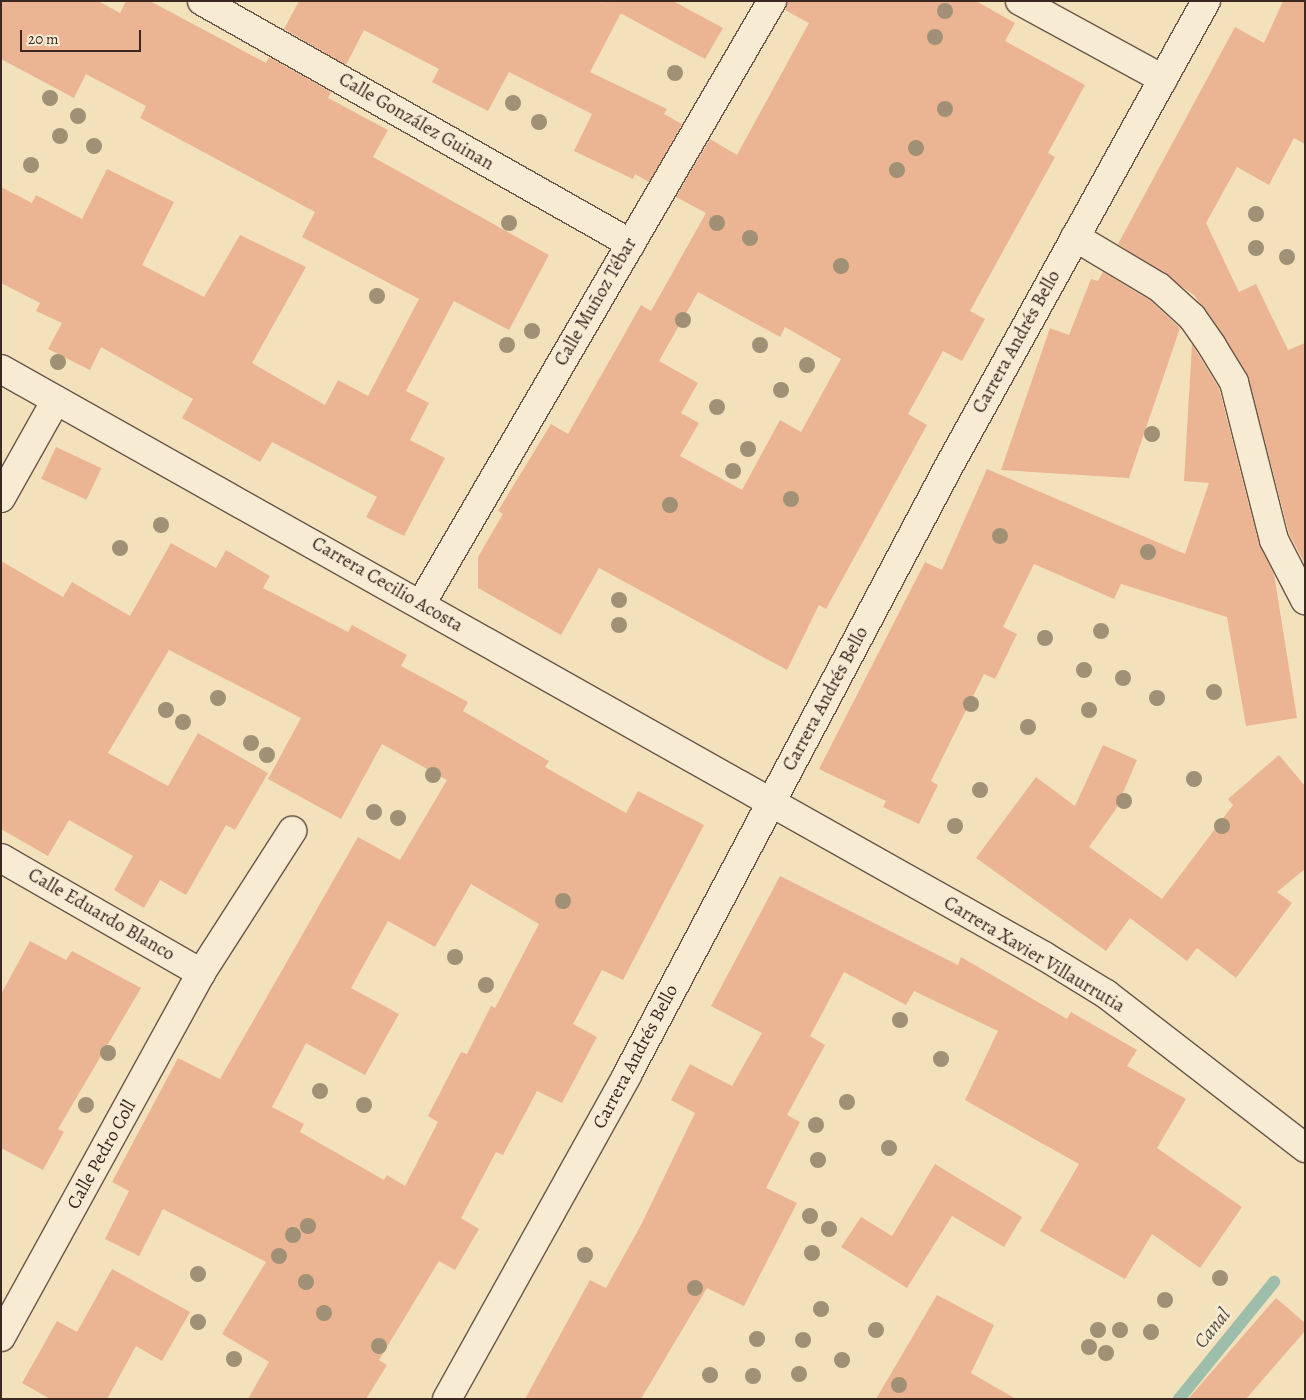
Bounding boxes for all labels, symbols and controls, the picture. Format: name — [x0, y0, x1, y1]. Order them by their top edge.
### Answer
scale bar — [22, 20, 144, 52]
text: 20 m — [28, 29, 59, 49]
street label: Calle González Guinan — [334, 68, 498, 176]
street label: Calle Muñoz Tébar — [550, 234, 642, 370]
street label: Carrera Andrés Bello — [968, 266, 1066, 418]
street label: Carrera Cecilio Acosta — [307, 532, 467, 638]
street label: Carrera Andrés Bello — [778, 623, 874, 775]
street label: Calle Eduardo Blanco — [24, 864, 178, 966]
street label: Carrera Xavier Villaurrutia — [939, 892, 1129, 1018]
street label: Carrera Andrés Bello — [588, 981, 684, 1133]
street label: Calle Pedro Coll — [63, 1096, 141, 1214]
water label: Canal — [1189, 1303, 1235, 1353]

